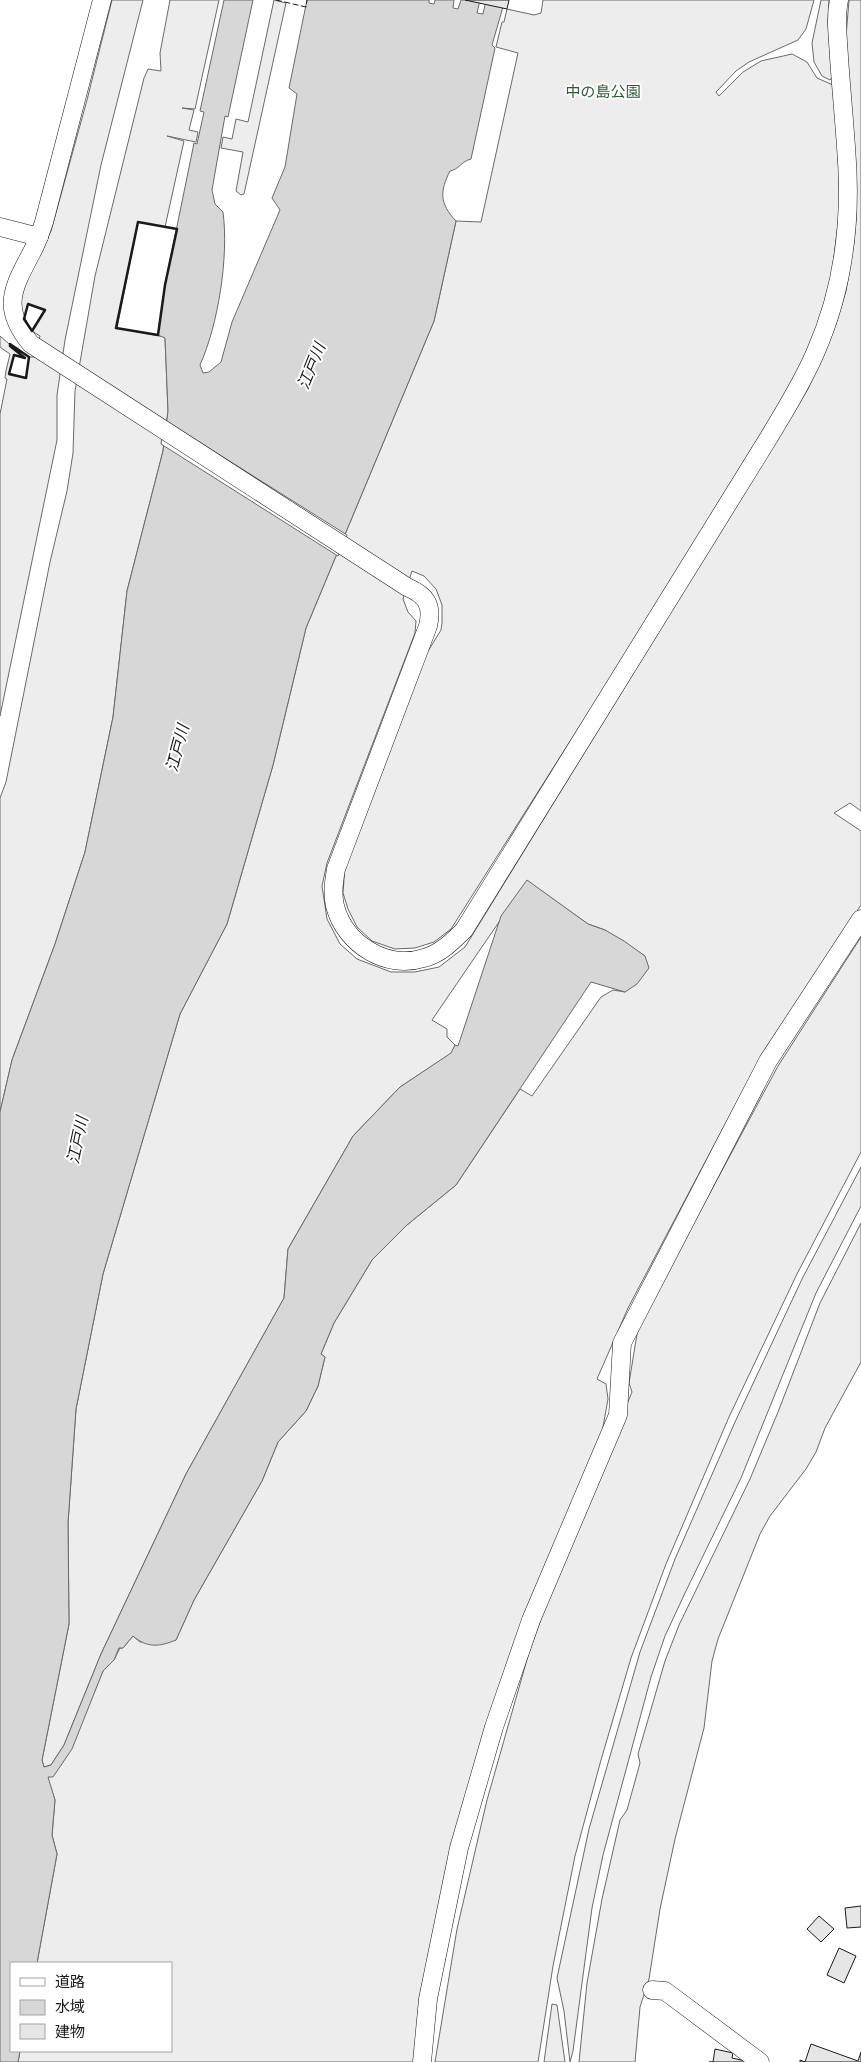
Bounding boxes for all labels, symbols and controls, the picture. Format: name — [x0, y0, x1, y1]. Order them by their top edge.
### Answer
park label: 中の島公園 — [565, 83, 641, 101]
water label: 江戸川 — [294, 339, 330, 392]
water label: 江戸川 — [162, 721, 193, 774]
water label: 江戸川 — [63, 1113, 92, 1166]
legend — [10, 1962, 172, 2052]
text: 道路 — [55, 1973, 85, 1991]
text: 水域 — [55, 1998, 85, 2016]
text: 建物 — [55, 2023, 85, 2041]

